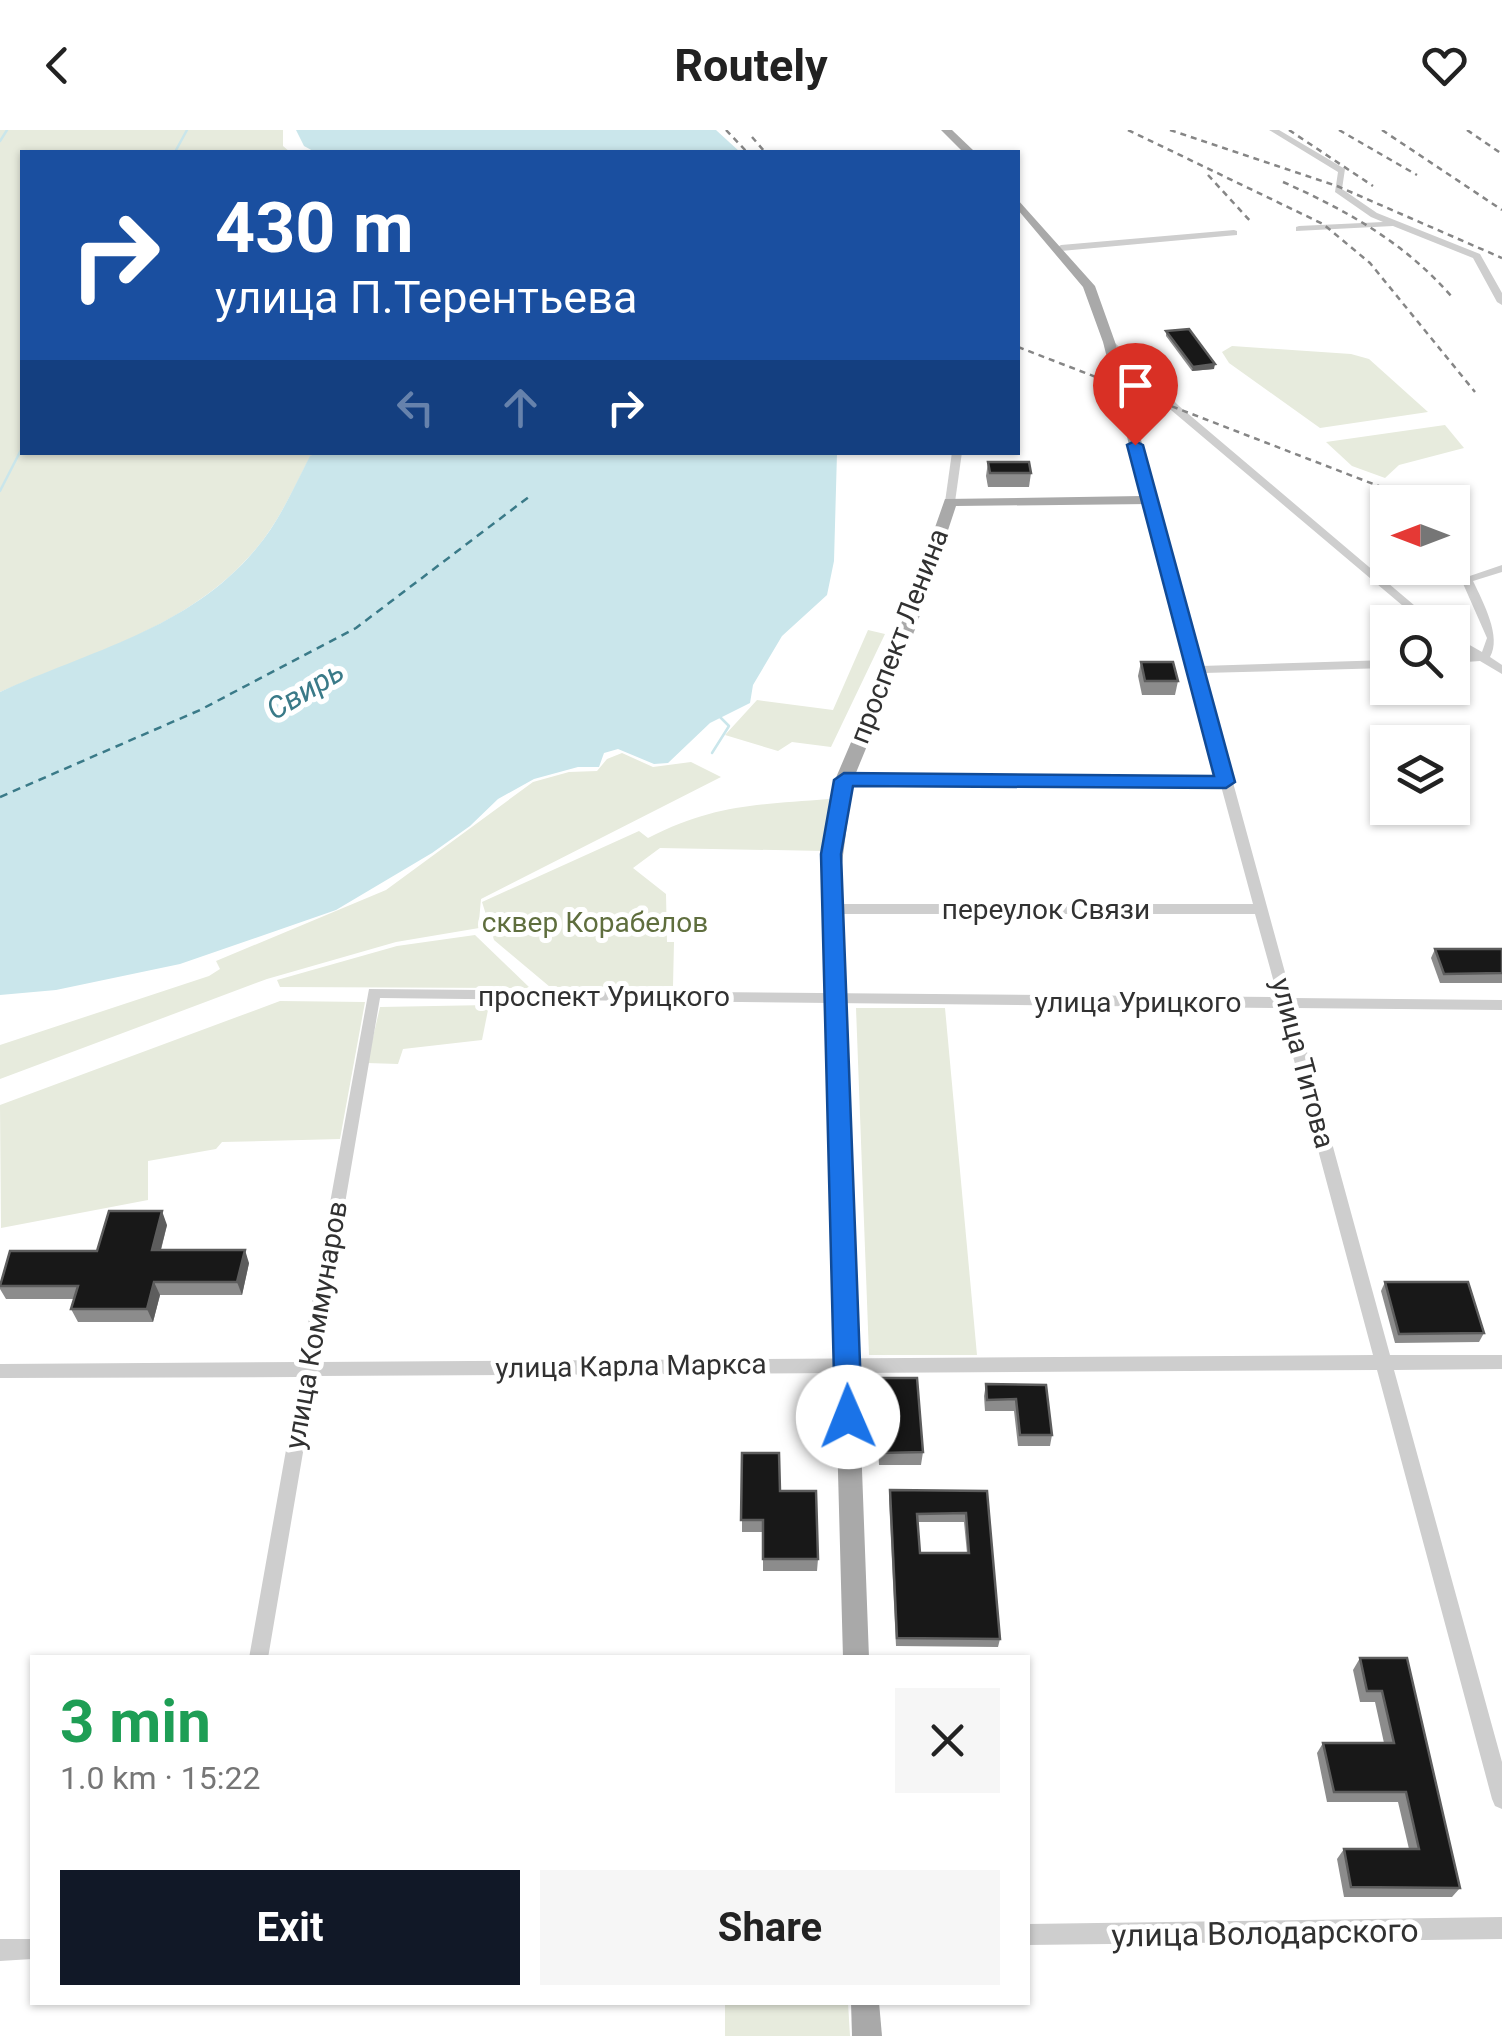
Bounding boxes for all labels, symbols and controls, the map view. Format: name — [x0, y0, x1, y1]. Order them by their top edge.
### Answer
icon: back — [30, 38, 85, 93]
icon: heart — [1417, 38, 1472, 93]
text: Routely — [674, 39, 828, 92]
text: 430 m — [215, 187, 414, 269]
icon: right — [50, 190, 180, 320]
text: улица П.Терентьева — [215, 271, 637, 324]
pin — [1093, 343, 1178, 446]
icon: arrive — [1108, 358, 1163, 413]
icon: left — [388, 380, 443, 435]
icon: ahead — [493, 380, 548, 435]
icon: right — [598, 380, 653, 435]
north arrow — [1370, 485, 1470, 585]
map controls — [1370, 485, 1470, 825]
street label: проспект Ленина — [843, 524, 955, 748]
button: search — [1370, 605, 1470, 705]
water label: Свирь — [260, 653, 350, 727]
button: layers — [1370, 725, 1470, 825]
street label: переулок Связи — [942, 893, 1150, 926]
park label: сквер Корабелов — [482, 906, 708, 939]
street label: улица Титова — [1264, 974, 1342, 1152]
street label: проспект Урицкого — [478, 980, 730, 1013]
street label: улица Урицкого — [1035, 986, 1241, 1019]
street label: улица Коммунаров — [278, 1198, 354, 1452]
street label: улица Карла Маркса — [495, 1347, 767, 1385]
position arrow — [796, 1365, 900, 1469]
text: 3 min — [60, 1686, 211, 1757]
button: close — [895, 1688, 1000, 1793]
text: 1.0 km · 15:22 — [60, 1759, 261, 1797]
button: Exit — [60, 1870, 520, 1985]
button: Share — [540, 1870, 1000, 1985]
street label: улица Володарского — [1111, 1911, 1419, 1955]

